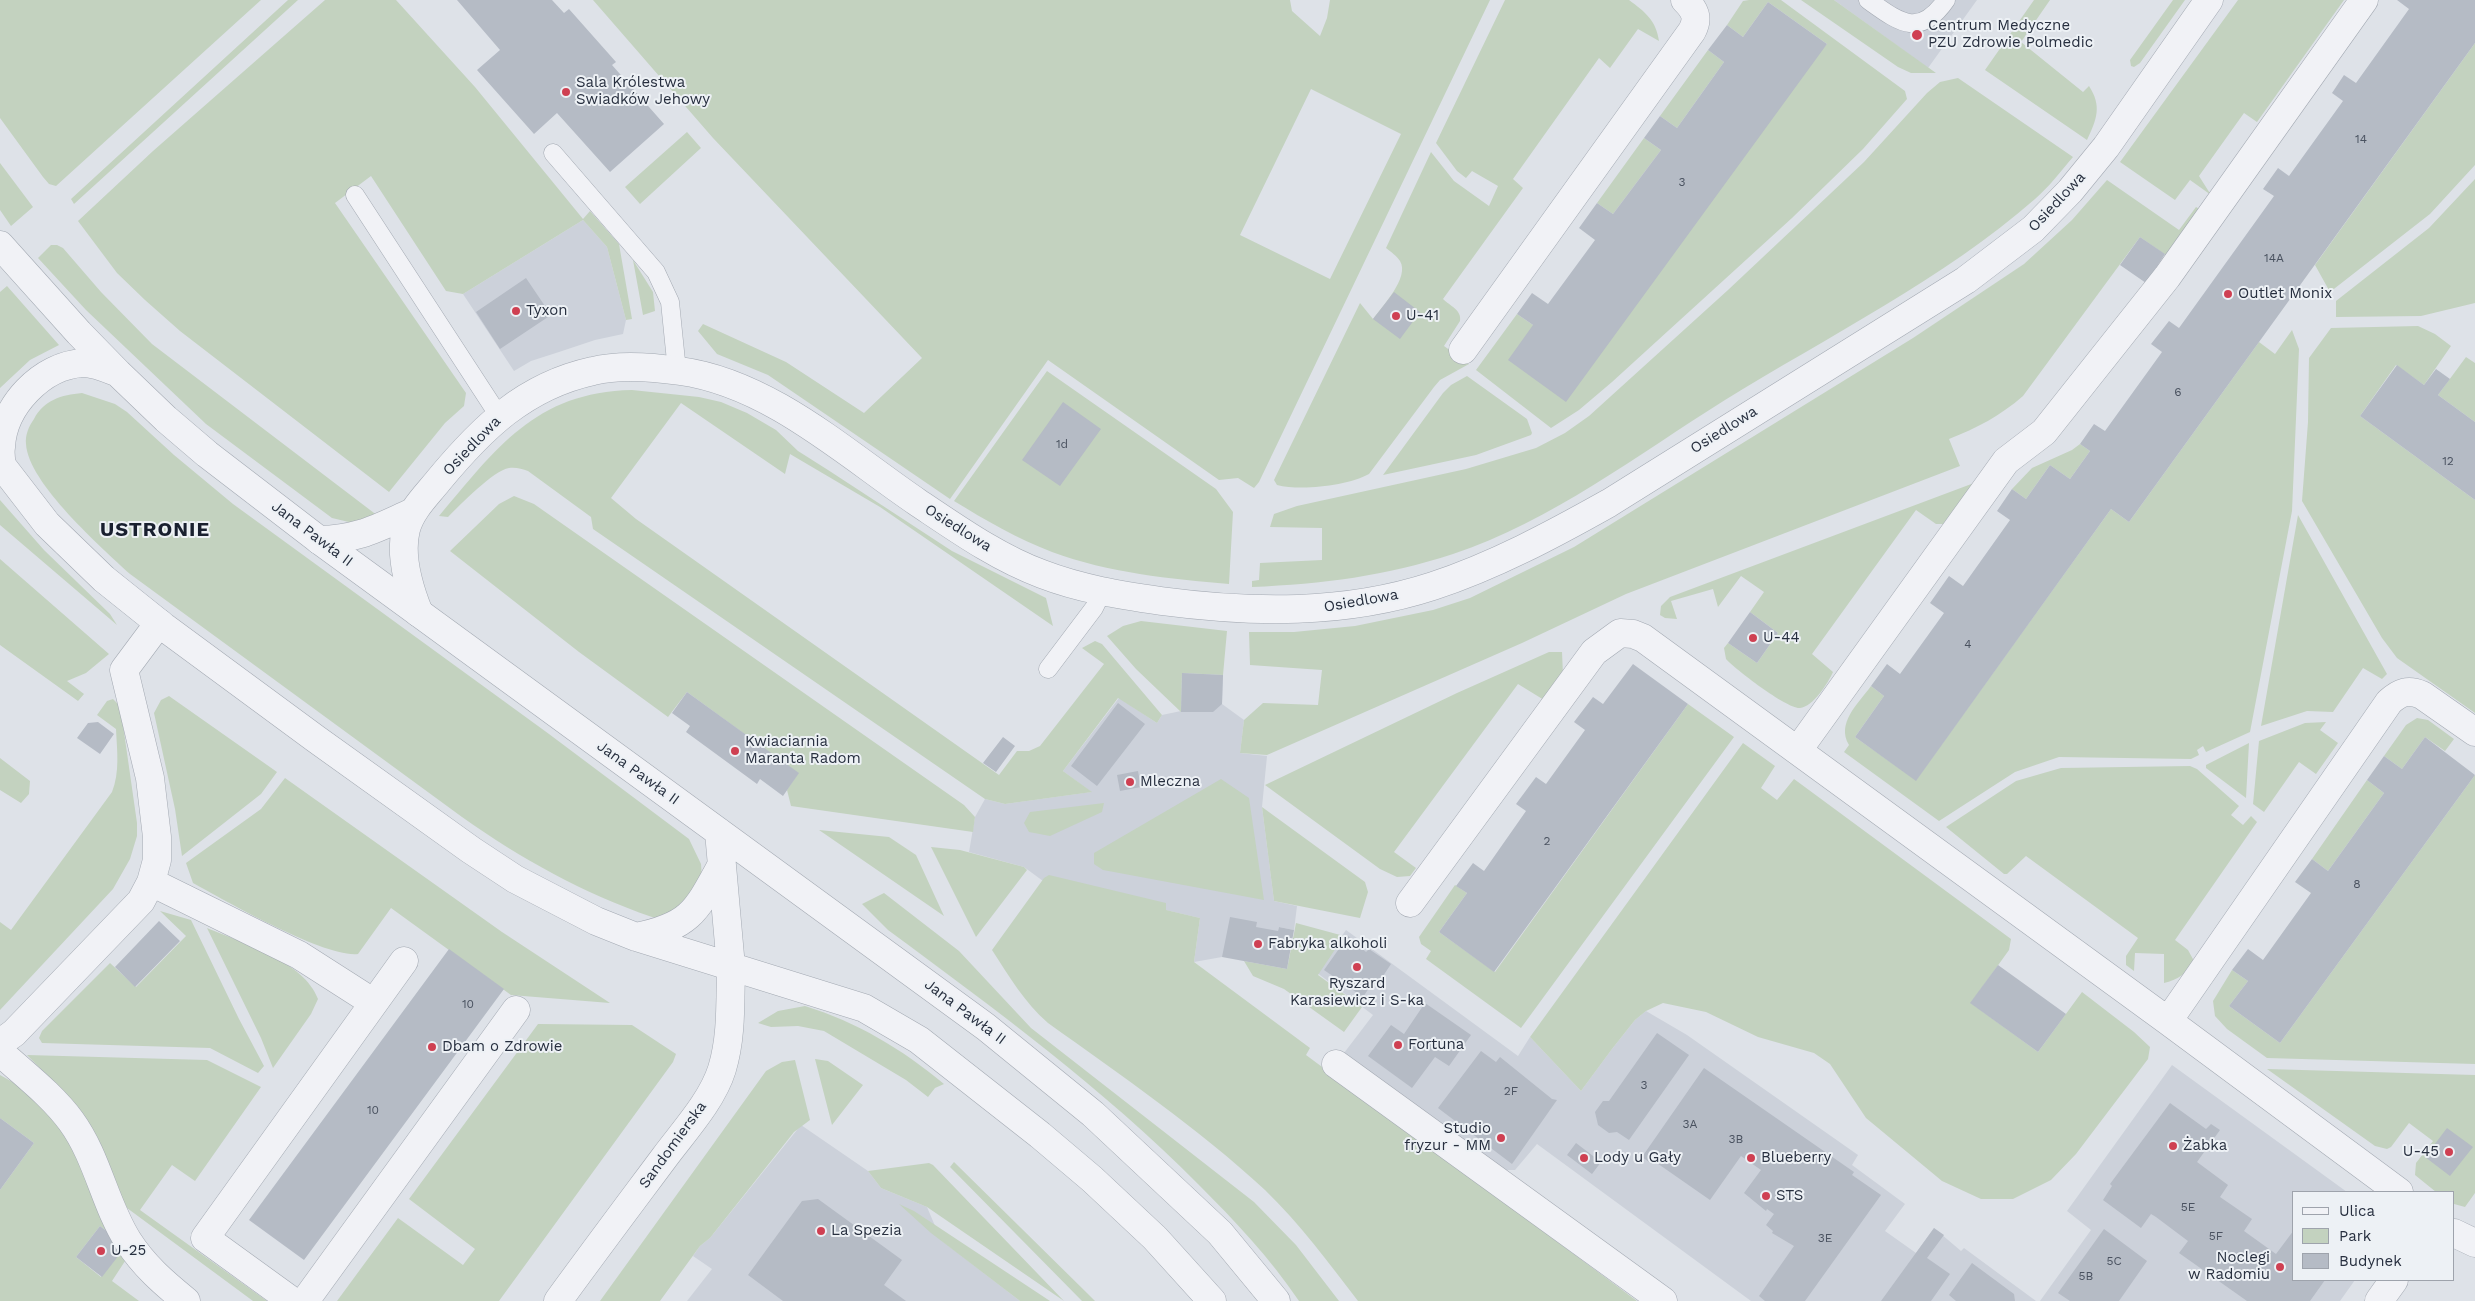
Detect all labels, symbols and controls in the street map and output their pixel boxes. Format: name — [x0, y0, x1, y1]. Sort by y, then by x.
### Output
place label: Centrum Medyczne PZU Zdrowie Polmedic — [1928, 17, 2093, 52]
marker: Centrum Medyczne PZU Zdrowie Polmedic — [1910, 28, 1924, 42]
place label: Sala Królestwa Swiadków Jehowy — [576, 74, 710, 109]
marker: Sala Królestwa Swiadków Jehowy — [560, 86, 572, 98]
house number: 14 — [2355, 132, 2367, 146]
street label: Osiedlowa — [2025, 168, 2089, 236]
house number: 3 — [1679, 175, 1685, 189]
house number: 14A — [2264, 251, 2284, 265]
place label: Outlet Monix — [2238, 285, 2332, 303]
marker: Outlet Monix — [2222, 288, 2234, 300]
place label: Tyxon — [526, 302, 568, 320]
marker: Tyxon — [510, 305, 522, 317]
place label: U-41 — [1406, 307, 1439, 325]
marker: U-41 — [1390, 310, 1402, 322]
house number: 6 — [2174, 385, 2182, 399]
street label: Osiedlowa — [1687, 402, 1761, 458]
street label: Osiedlowa — [439, 413, 505, 479]
house number: 1d — [1056, 437, 1068, 451]
house number: 12 — [2442, 454, 2454, 468]
street label: Jana Pawła II — [268, 497, 356, 571]
street label: Osiedlowa — [921, 500, 995, 556]
district label: USTRONIE — [99, 518, 211, 542]
street label: Osiedlowa — [1322, 586, 1400, 616]
place label: U-44 — [1763, 629, 1800, 647]
marker: U-44 — [1747, 632, 1759, 644]
house number: 4 — [1964, 637, 1972, 651]
place label: Kwiaciarnia Maranta Radom — [745, 733, 861, 768]
street label: Jana Pawła II — [593, 737, 683, 809]
marker: Kwiaciarnia Maranta Radom — [729, 745, 741, 757]
place label: Mleczna — [1140, 773, 1200, 791]
marker: Mleczna — [1124, 776, 1136, 788]
house number: 2 — [1544, 834, 1550, 848]
house number: 8 — [2353, 877, 2361, 891]
place label: Fabryka alkoholi — [1268, 935, 1387, 953]
marker: Fabryka alkoholi — [1252, 938, 1264, 950]
marker: Ryszard Karasiewicz i S-ka — [1351, 961, 1363, 973]
street label: Jana Pawła II — [921, 975, 1009, 1049]
place label: Ryszard Karasiewicz i S-ka — [1290, 975, 1424, 1010]
house number: 10 — [462, 997, 474, 1011]
place label: Fortuna — [1408, 1036, 1464, 1054]
place label: Dbam o Zdrowie — [442, 1038, 562, 1056]
marker: Fortuna — [1392, 1039, 1404, 1051]
marker: Dbam o Zdrowie — [426, 1041, 438, 1053]
house number: 3 — [1641, 1078, 1647, 1092]
house number: 2F — [1504, 1084, 1518, 1098]
street label: Sandomierska — [635, 1098, 711, 1192]
house number: 10 — [367, 1103, 379, 1117]
house number: 3A — [1683, 1117, 1697, 1131]
place label: Studio fryzur - MM — [1404, 1120, 1491, 1155]
marker: Studio fryzur - MM — [1495, 1132, 1507, 1144]
house number: 3B — [1729, 1132, 1743, 1146]
place label: Żabka — [2183, 1137, 2227, 1155]
marker: Żabka — [2167, 1140, 2179, 1152]
place label: U-45 — [2403, 1143, 2439, 1161]
marker: U-45 — [2443, 1146, 2455, 1158]
place label: Lody u Gały — [1594, 1149, 1681, 1167]
place label: Blueberry — [1761, 1149, 1831, 1167]
marker: Lody u Gały — [1578, 1152, 1590, 1164]
marker: Blueberry — [1745, 1152, 1757, 1164]
place label: STS — [1776, 1187, 1803, 1205]
marker: STS — [1760, 1190, 1772, 1202]
legend — [2292, 1191, 2455, 1281]
house number: 5E — [2181, 1200, 2195, 1214]
text: Ulica — [2339, 1202, 2375, 1220]
place label: La Spezia — [831, 1222, 902, 1240]
marker: La Spezia — [815, 1225, 827, 1237]
text: Park — [2339, 1227, 2371, 1245]
house number: 5F — [2209, 1229, 2223, 1243]
house number: 3E — [1818, 1231, 1832, 1245]
place label: U-25 — [111, 1242, 146, 1260]
marker: U-25 — [95, 1245, 107, 1257]
place label: Noclegi w Radomiu — [2188, 1249, 2270, 1284]
text: Budynek — [2339, 1252, 2402, 1270]
house number: 5C — [2106, 1254, 2122, 1268]
marker: Noclegi w Radomiu — [2274, 1261, 2286, 1273]
house number: 5B — [2079, 1269, 2093, 1283]

